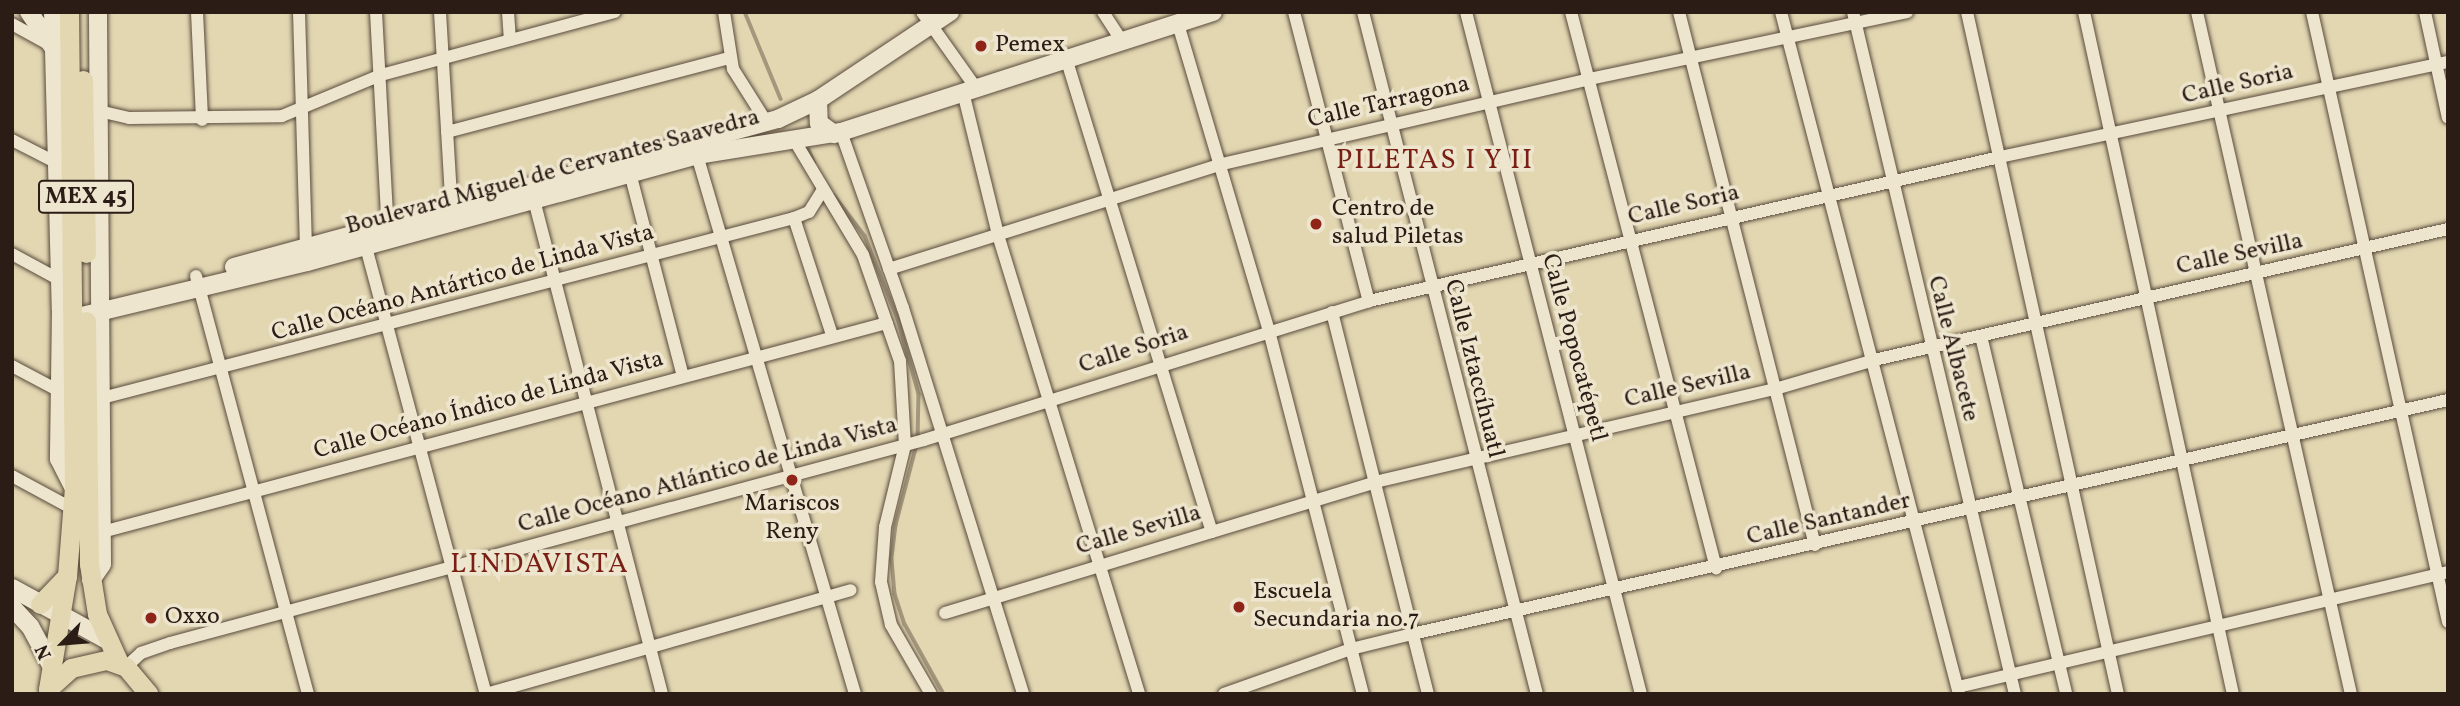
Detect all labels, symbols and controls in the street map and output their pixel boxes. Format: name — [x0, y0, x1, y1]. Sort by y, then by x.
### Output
place label: Pemex — [995, 32, 1065, 60]
marker: Pemex — [973, 38, 989, 54]
street label: Calle Soria — [2180, 58, 2296, 112]
street label: Calle Tarragona — [1305, 70, 1473, 136]
street label: Boulevard Miguel de Cervantes Saavedra — [343, 104, 763, 242]
district label: PILETAS I Y II — [1337, 144, 1533, 178]
road number: MEX 45 — [37, 178, 135, 216]
street label: Calle Soria — [1626, 179, 1742, 233]
place label: Centro de salud Piletas — [1332, 196, 1464, 252]
marker: Centro de salud Piletas — [1306, 214, 1326, 234]
street label: Calle Océano Antártico de Linda Vista — [268, 219, 658, 349]
street label: Calle Sevilla — [2174, 228, 2306, 282]
street label: Calle Popocatépetl — [1534, 251, 1612, 445]
street label: Calle Albacete — [1920, 273, 1984, 425]
street label: Calle Iztaccíhuatl — [1437, 277, 1509, 461]
street label: Calle Soria — [1076, 319, 1192, 381]
street label: Calle Océano Índico de Linda Vista — [311, 345, 667, 467]
street label: Calle Sevilla — [1622, 358, 1754, 416]
street label: Calle Océano Atlántico de Linda Vista — [515, 411, 901, 541]
marker: Mariscos Reny — [784, 472, 800, 488]
street label: Calle Santander — [1744, 487, 1914, 553]
place label: Mariscos Reny — [744, 491, 840, 547]
street label: Calle Sevilla — [1073, 499, 1205, 563]
district label: LINDAVISTA — [452, 548, 628, 582]
place label: Escuela Secundaria no.7 — [1253, 579, 1419, 635]
marker: Escuela Secundaria no.7 — [1231, 599, 1247, 615]
place label: Oxxo — [165, 604, 220, 632]
north arrow — [28, 608, 98, 678]
marker: Oxxo — [143, 610, 159, 626]
text: N — [29, 640, 59, 664]

